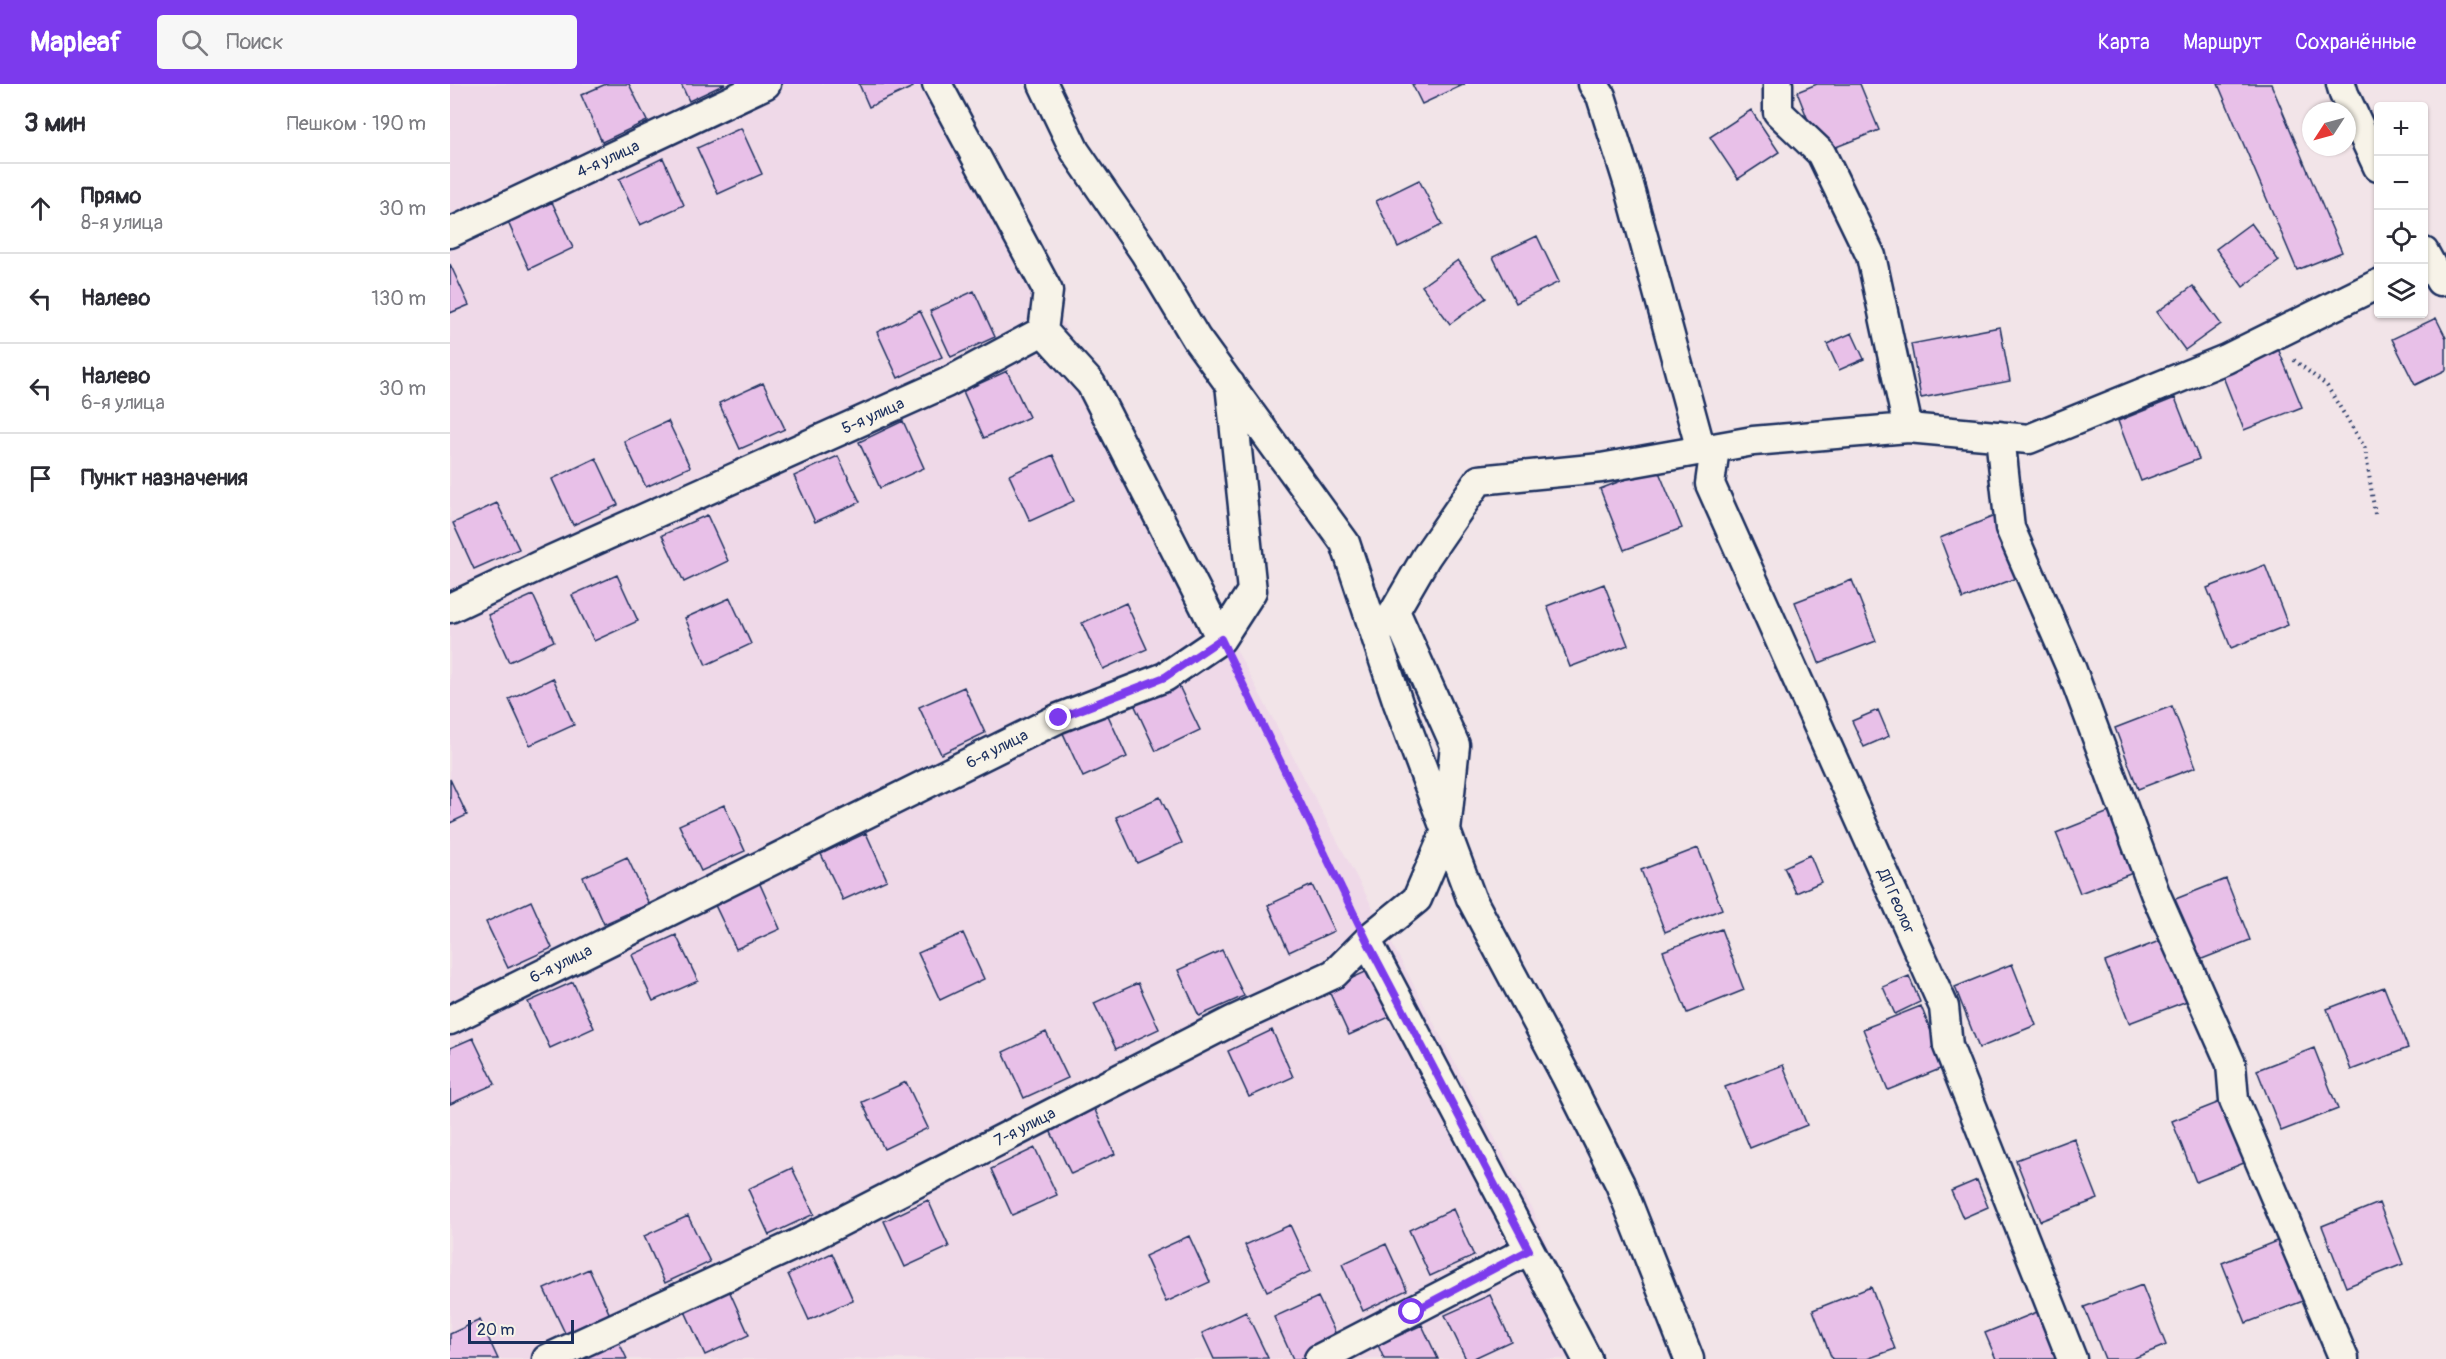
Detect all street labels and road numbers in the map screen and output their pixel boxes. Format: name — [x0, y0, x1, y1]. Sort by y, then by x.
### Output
street label: 4-я улица — [573, 136, 643, 182]
street label: 5-я улица — [839, 393, 907, 439]
street label: 6-я улица — [963, 725, 1031, 773]
street label: ДП Геолог — [1872, 864, 1919, 937]
street label: 6-я улица — [527, 940, 595, 988]
street label: 7-я улица — [991, 1103, 1059, 1151]

